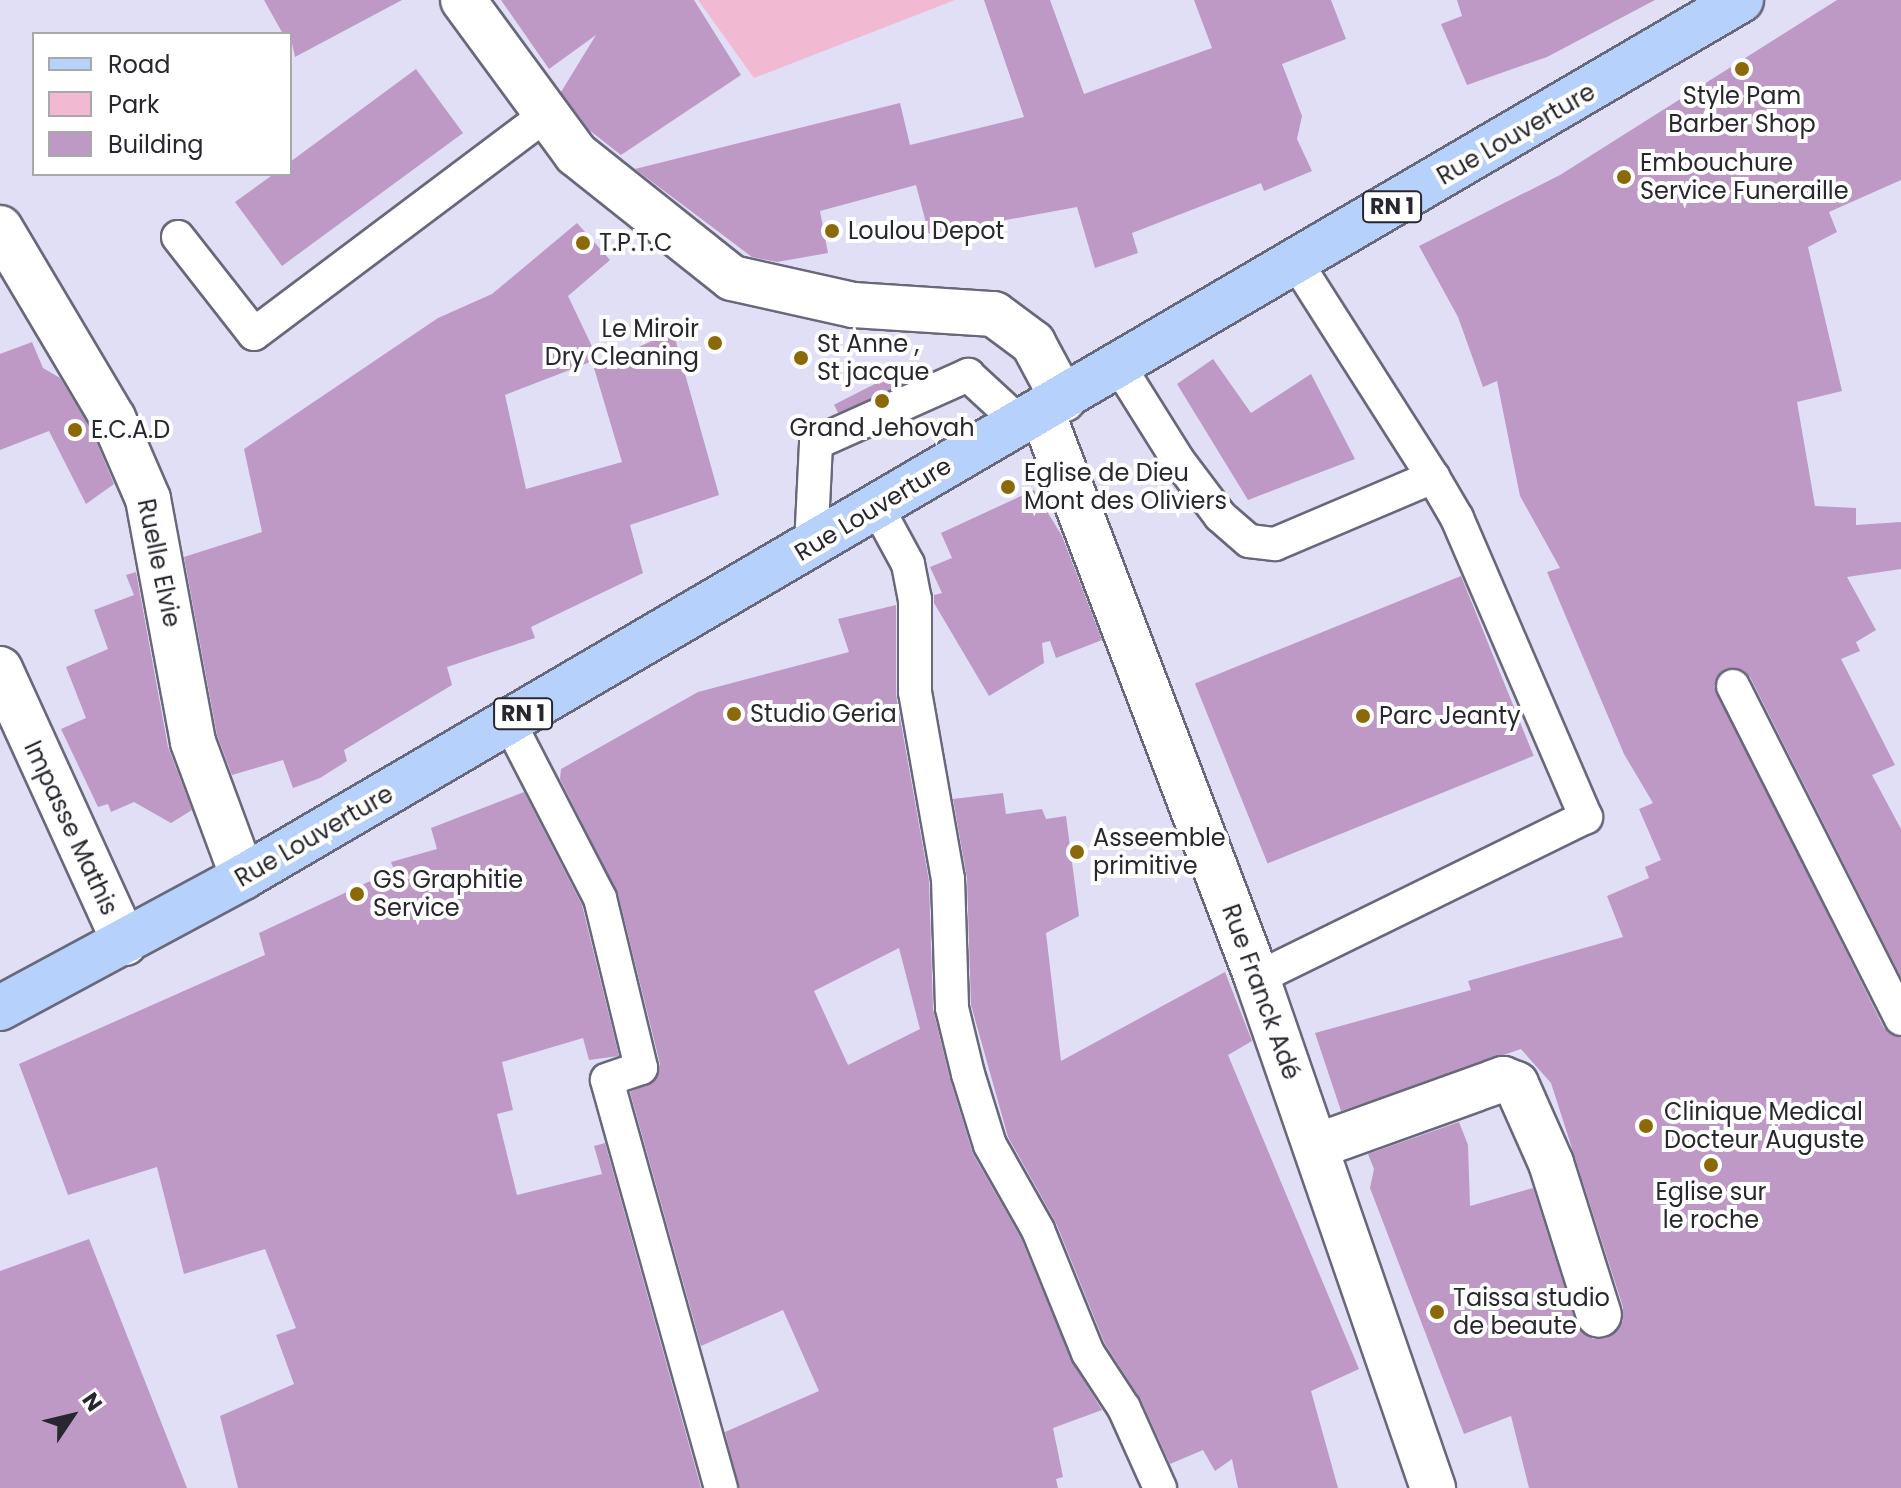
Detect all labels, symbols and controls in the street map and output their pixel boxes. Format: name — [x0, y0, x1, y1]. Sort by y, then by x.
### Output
legend — [32, 32, 292, 176]
text: Road — [108, 48, 170, 81]
marker: Style Pam Barber Shop — [1733, 60, 1751, 78]
street label: Rue Louverture — [1432, 77, 1600, 191]
place label: Style Pam Barber Shop — [1668, 82, 1816, 138]
text: Park — [108, 88, 159, 121]
text: Building — [108, 128, 204, 161]
place label: Embouchure Service Funeraille — [1640, 149, 1849, 205]
marker: Embouchure Service Funeraille — [1615, 168, 1633, 186]
road number: RN 1 — [1362, 189, 1422, 225]
place label: Loulou Depot — [848, 217, 1004, 245]
marker: Loulou Depot — [823, 222, 841, 240]
place label: T.P.T.C — [599, 229, 673, 257]
marker: T.P.T.C — [574, 234, 592, 252]
place label: Le Miroir Dry Cleaning — [545, 315, 699, 371]
place label: St Anne , St jacque — [817, 330, 929, 386]
marker: Le Miroir Dry Cleaning — [706, 334, 724, 352]
marker: St Anne , St jacque — [792, 349, 810, 367]
marker: Grand Jehovah — [873, 392, 891, 410]
place label: Grand Jehovah — [789, 414, 975, 442]
place label: E.C.A.D — [91, 416, 170, 444]
marker: E.C.A.D — [66, 421, 84, 439]
street label: Rue Louverture — [789, 451, 957, 567]
place label: Eglise de Dieu Mont des Oliviers — [1024, 459, 1227, 515]
marker: Eglise de Dieu Mont des Oliviers — [999, 478, 1017, 496]
street label: Ruelle Elvie — [131, 496, 187, 630]
road number: RN 1 — [493, 696, 553, 732]
place label: Studio Geria — [750, 700, 897, 728]
place label: Parc Jeanty — [1379, 702, 1520, 730]
marker: Studio Geria — [725, 705, 743, 723]
marker: Parc Jeanty — [1354, 707, 1372, 725]
street label: Impasse Mathis — [18, 736, 124, 920]
street label: Rue Louverture — [230, 779, 398, 893]
place label: Asseemble primitive — [1093, 824, 1226, 880]
marker: Asseemble primitive — [1068, 843, 1086, 861]
place label: GS Graphitie Service — [373, 866, 523, 922]
marker: GS Graphitie Service — [348, 885, 366, 903]
street label: Rue Franck Adé — [1216, 900, 1306, 1084]
place label: Clinique Medical Docteur Auguste — [1664, 1098, 1864, 1154]
marker: Clinique Medical Docteur Auguste — [1635, 1115, 1657, 1137]
marker: Eglise sur le roche — [1702, 1156, 1720, 1174]
place label: Eglise sur le roche — [1656, 1178, 1766, 1234]
place label: Taissa studio de beaute — [1453, 1284, 1610, 1340]
marker: Taissa studio de beaute — [1428, 1303, 1446, 1321]
north arrow — [32, 1376, 112, 1456]
text: N — [75, 1386, 110, 1418]

